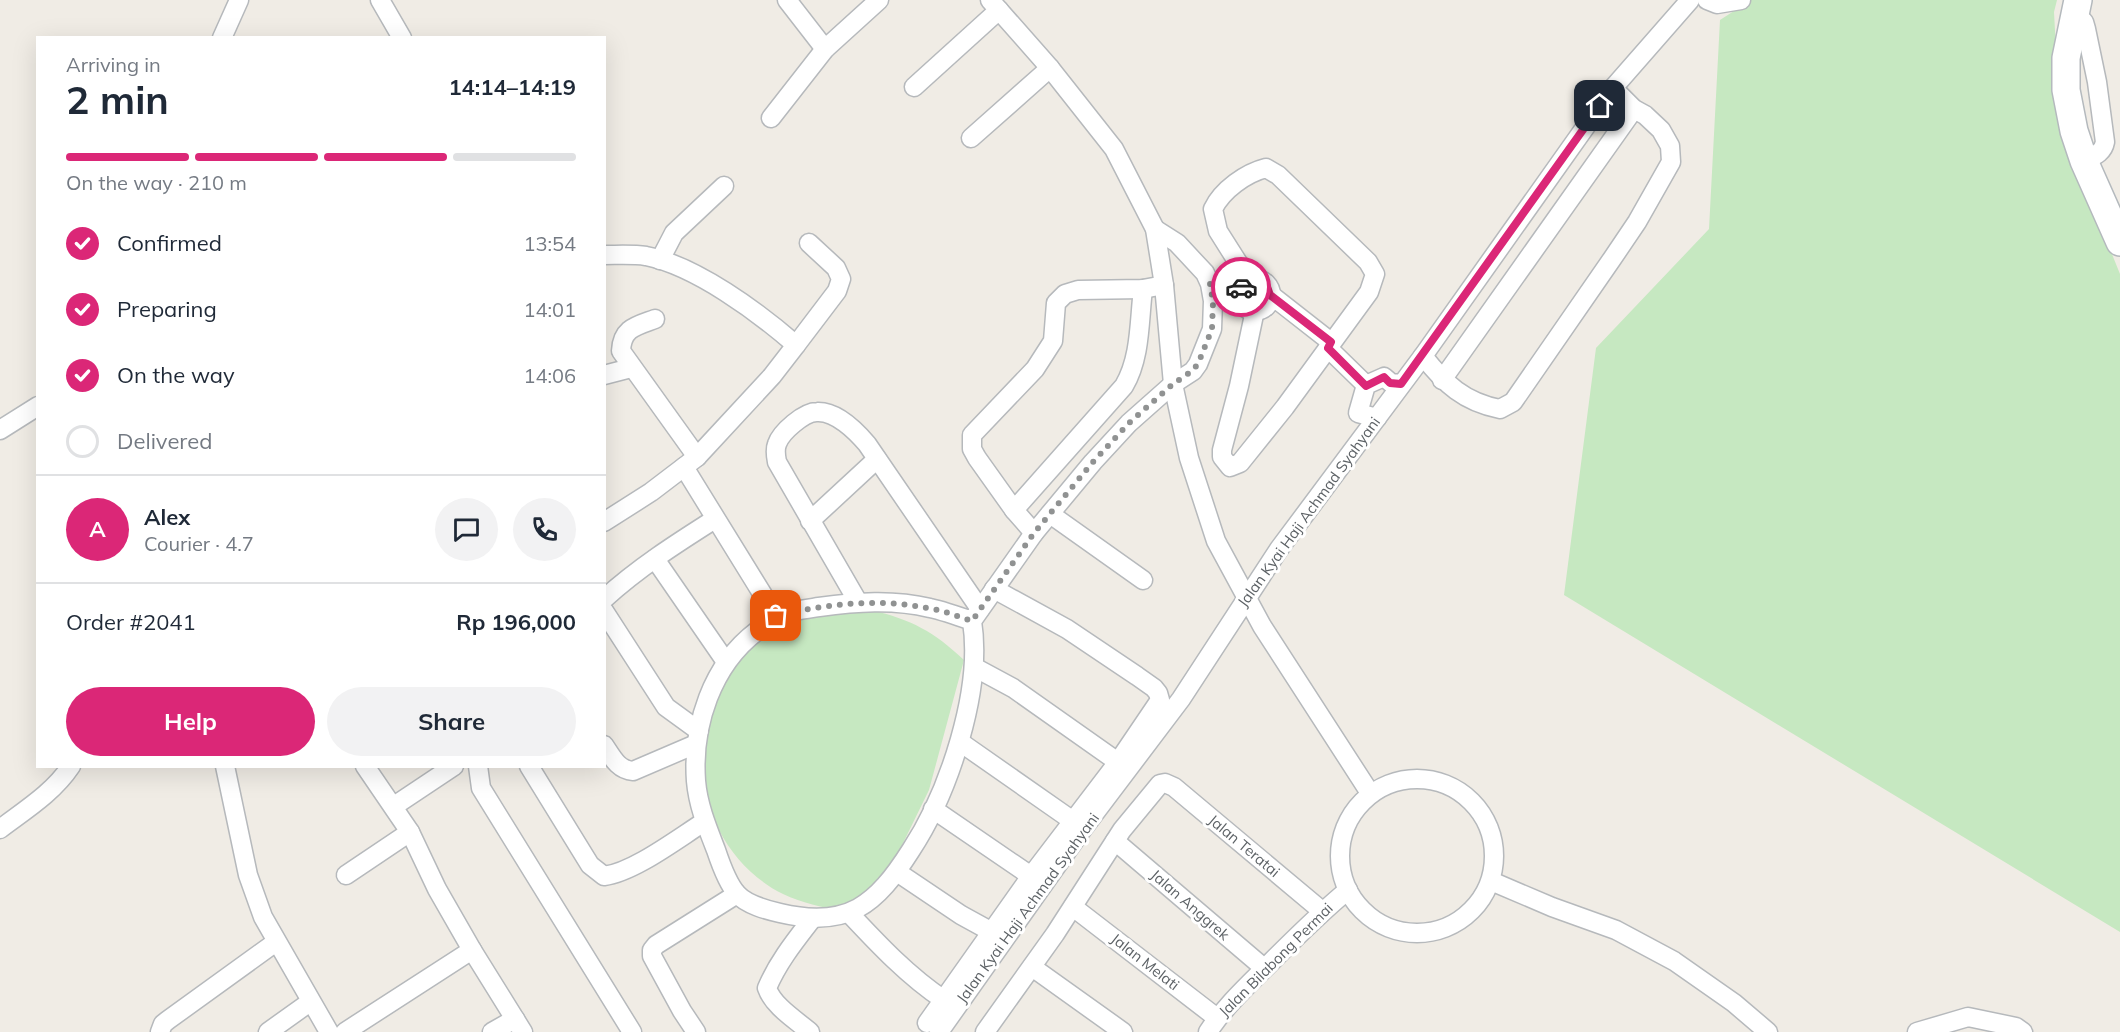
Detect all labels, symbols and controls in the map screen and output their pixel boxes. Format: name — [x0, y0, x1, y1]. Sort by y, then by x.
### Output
text: Arriving in — [66, 52, 161, 77]
text: 14:14–14:19 — [448, 73, 576, 101]
text: 2 min — [66, 75, 169, 124]
pin — [1574, 80, 1625, 131]
icon: home — [1583, 89, 1616, 122]
text: On the way · 210 m — [66, 170, 247, 195]
icon: check — [66, 227, 99, 260]
text: Confirmed — [117, 229, 222, 257]
text: 13:54 — [523, 231, 576, 256]
courier — [1211, 257, 1271, 317]
icon: car — [1225, 271, 1258, 304]
icon: check — [66, 293, 99, 326]
text: Preparing — [117, 295, 217, 323]
text: 14:01 — [523, 297, 576, 322]
icon: check — [66, 359, 99, 392]
text: On the way — [117, 361, 235, 389]
text: 14:06 — [523, 363, 576, 388]
street label: Jalan Kyai Haji Achmad Syahyani — [1233, 413, 1384, 610]
text: Delivered — [117, 427, 212, 455]
button: chat — [435, 498, 498, 561]
button: phone — [513, 498, 576, 561]
text: Alex — [144, 503, 190, 531]
text: A — [89, 515, 106, 543]
text: Courier · 4.7 — [144, 531, 254, 556]
pin — [750, 590, 801, 641]
icon: bag — [759, 599, 792, 632]
text: Order #2041 — [66, 608, 196, 636]
text: Rp 196,000 — [456, 608, 576, 636]
button: Help — [66, 687, 315, 756]
button: Share — [327, 687, 576, 756]
street label: Jalan Kyai Haji Achmad Syahyani — [952, 809, 1103, 1006]
street label: Jalan Teratai — [1205, 810, 1284, 881]
street label: Jalan Anggrek — [1147, 865, 1234, 944]
street label: Jalan Bilabong Permai — [1215, 899, 1337, 1021]
street label: Jalan Melati — [1107, 929, 1183, 994]

